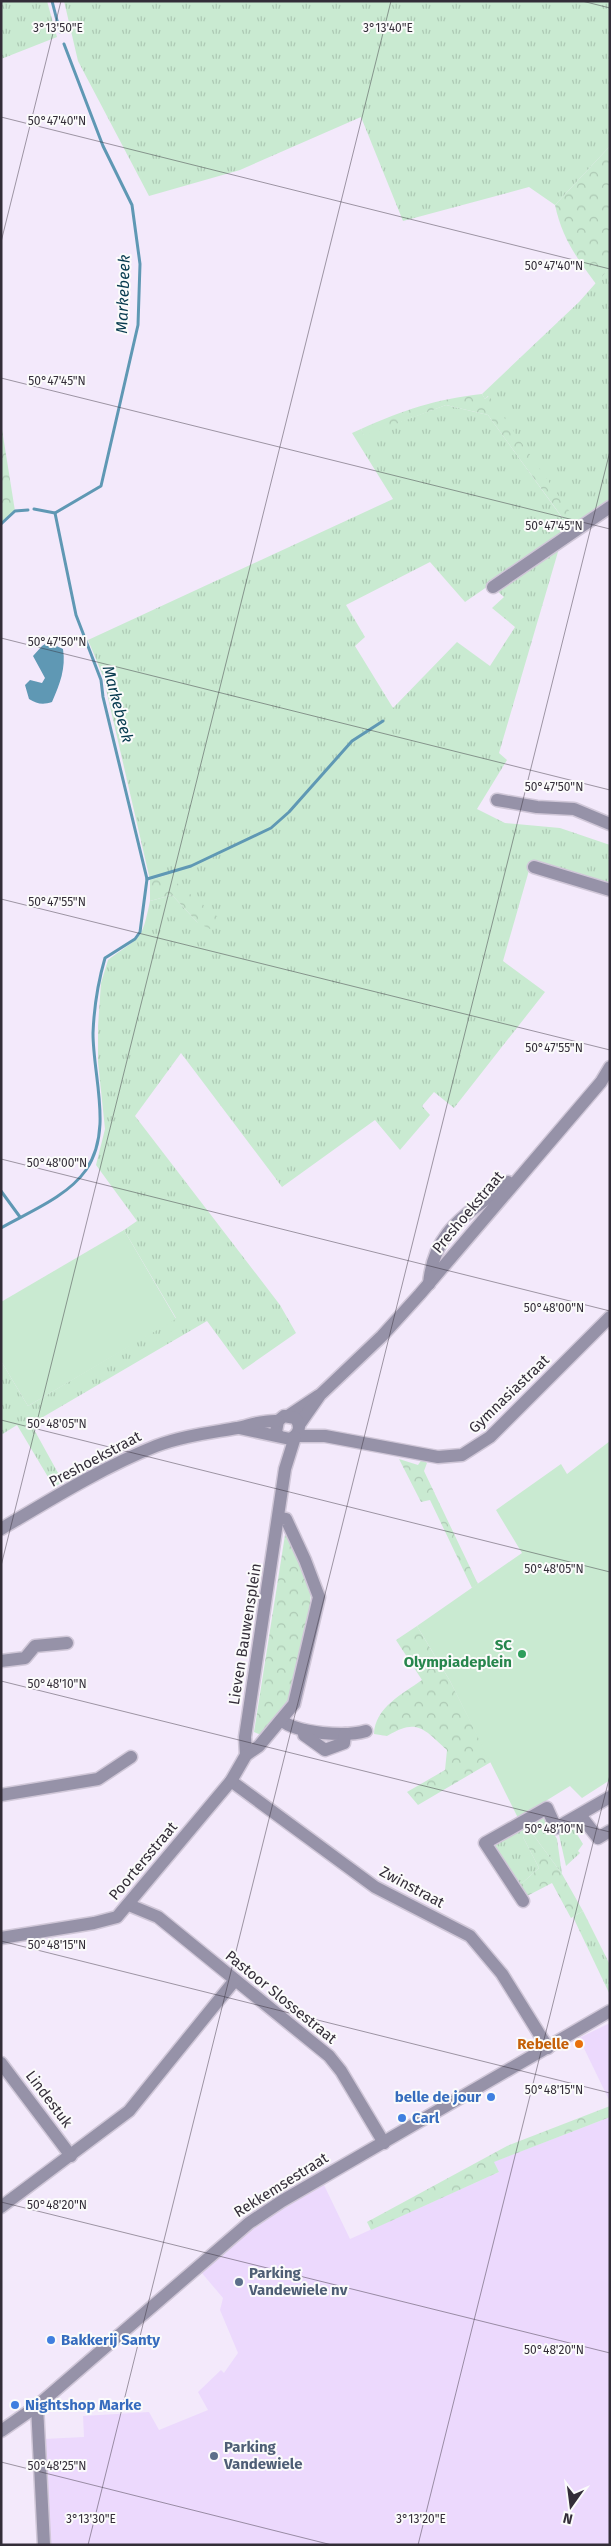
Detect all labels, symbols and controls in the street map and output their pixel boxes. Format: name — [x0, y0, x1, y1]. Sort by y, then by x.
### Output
text: 3°13'50"E — [33, 21, 83, 35]
text: 3°13'40"E — [363, 21, 413, 35]
text: 50°47'40"N — [28, 114, 86, 128]
water label: Markebeek — [112, 254, 134, 334]
text: 50°47'40"N — [525, 259, 583, 273]
text: 50°47'45"N — [28, 374, 86, 388]
text: 50°47'45"N — [525, 519, 583, 533]
text: 50°47'50"N — [28, 635, 86, 649]
water label: Markebeek — [99, 663, 137, 745]
text: 50°47'50"N — [525, 780, 583, 794]
text: 50°47'55"N — [28, 895, 86, 909]
text: 50°47'55"N — [525, 1041, 583, 1055]
text: 50°48'00"N — [27, 1156, 87, 1170]
street label: Preshoekstraat — [428, 1167, 508, 1257]
text: 50°48'00"N — [524, 1301, 584, 1315]
street label: Gymnasiastraat — [465, 1351, 553, 1437]
text: 50°48'05"N — [27, 1417, 87, 1431]
street label: Preshoekstraat — [46, 1427, 145, 1491]
street label: Lieven Bauwensplein — [225, 1562, 265, 1706]
text: 50°48'05"N — [524, 1562, 584, 1576]
place label: SC Olympiadeplein — [404, 1636, 512, 1671]
marker: SC Olympiadeplein — [516, 1648, 528, 1660]
text: 50°48'10"N — [27, 1677, 87, 1691]
street label: Poortersstraat — [105, 1818, 181, 1904]
text: 50°48'10"N — [524, 1822, 584, 1836]
street label: Zwinstraat — [377, 1862, 448, 1912]
text: 50°48'15"N — [28, 1938, 86, 1952]
street label: Pastoor Slossestraat — [222, 1947, 341, 2048]
place label: Rebelle — [517, 2035, 569, 2053]
marker: Rebelle — [573, 2038, 585, 2050]
street label: Lindestuk — [22, 2067, 76, 2131]
text: 50°48'15"N — [525, 2083, 583, 2097]
place label: belle de jour — [395, 2088, 482, 2106]
marker: belle de jour — [485, 2091, 497, 2103]
place label: Carl — [412, 2109, 440, 2127]
marker: Carl — [396, 2112, 408, 2124]
street label: Rekkemsestraat — [231, 2148, 332, 2221]
text: 50°48'20"N — [27, 2198, 87, 2212]
place label: Parking Vandewiele nv — [248, 2264, 348, 2299]
marker: Parking Vandewiele nv — [233, 2276, 245, 2288]
place label: Bakkerij Santy — [61, 2331, 160, 2349]
marker: Bakkerij Santy — [45, 2334, 57, 2346]
text: 50°48'20"N — [524, 2343, 584, 2357]
place label: Nightshop Marke — [25, 2396, 141, 2414]
marker: Nightshop Marke — [9, 2399, 21, 2411]
place label: Parking Vandewiele — [223, 2438, 303, 2473]
marker: Parking Vandewiele — [208, 2450, 220, 2462]
text: 50°48'25"N — [27, 2459, 87, 2473]
north arrow — [546, 2481, 596, 2531]
text: N — [561, 2509, 575, 2528]
text: 3°13'30"E — [66, 2512, 116, 2526]
text: 3°13'20"E — [396, 2512, 446, 2526]

